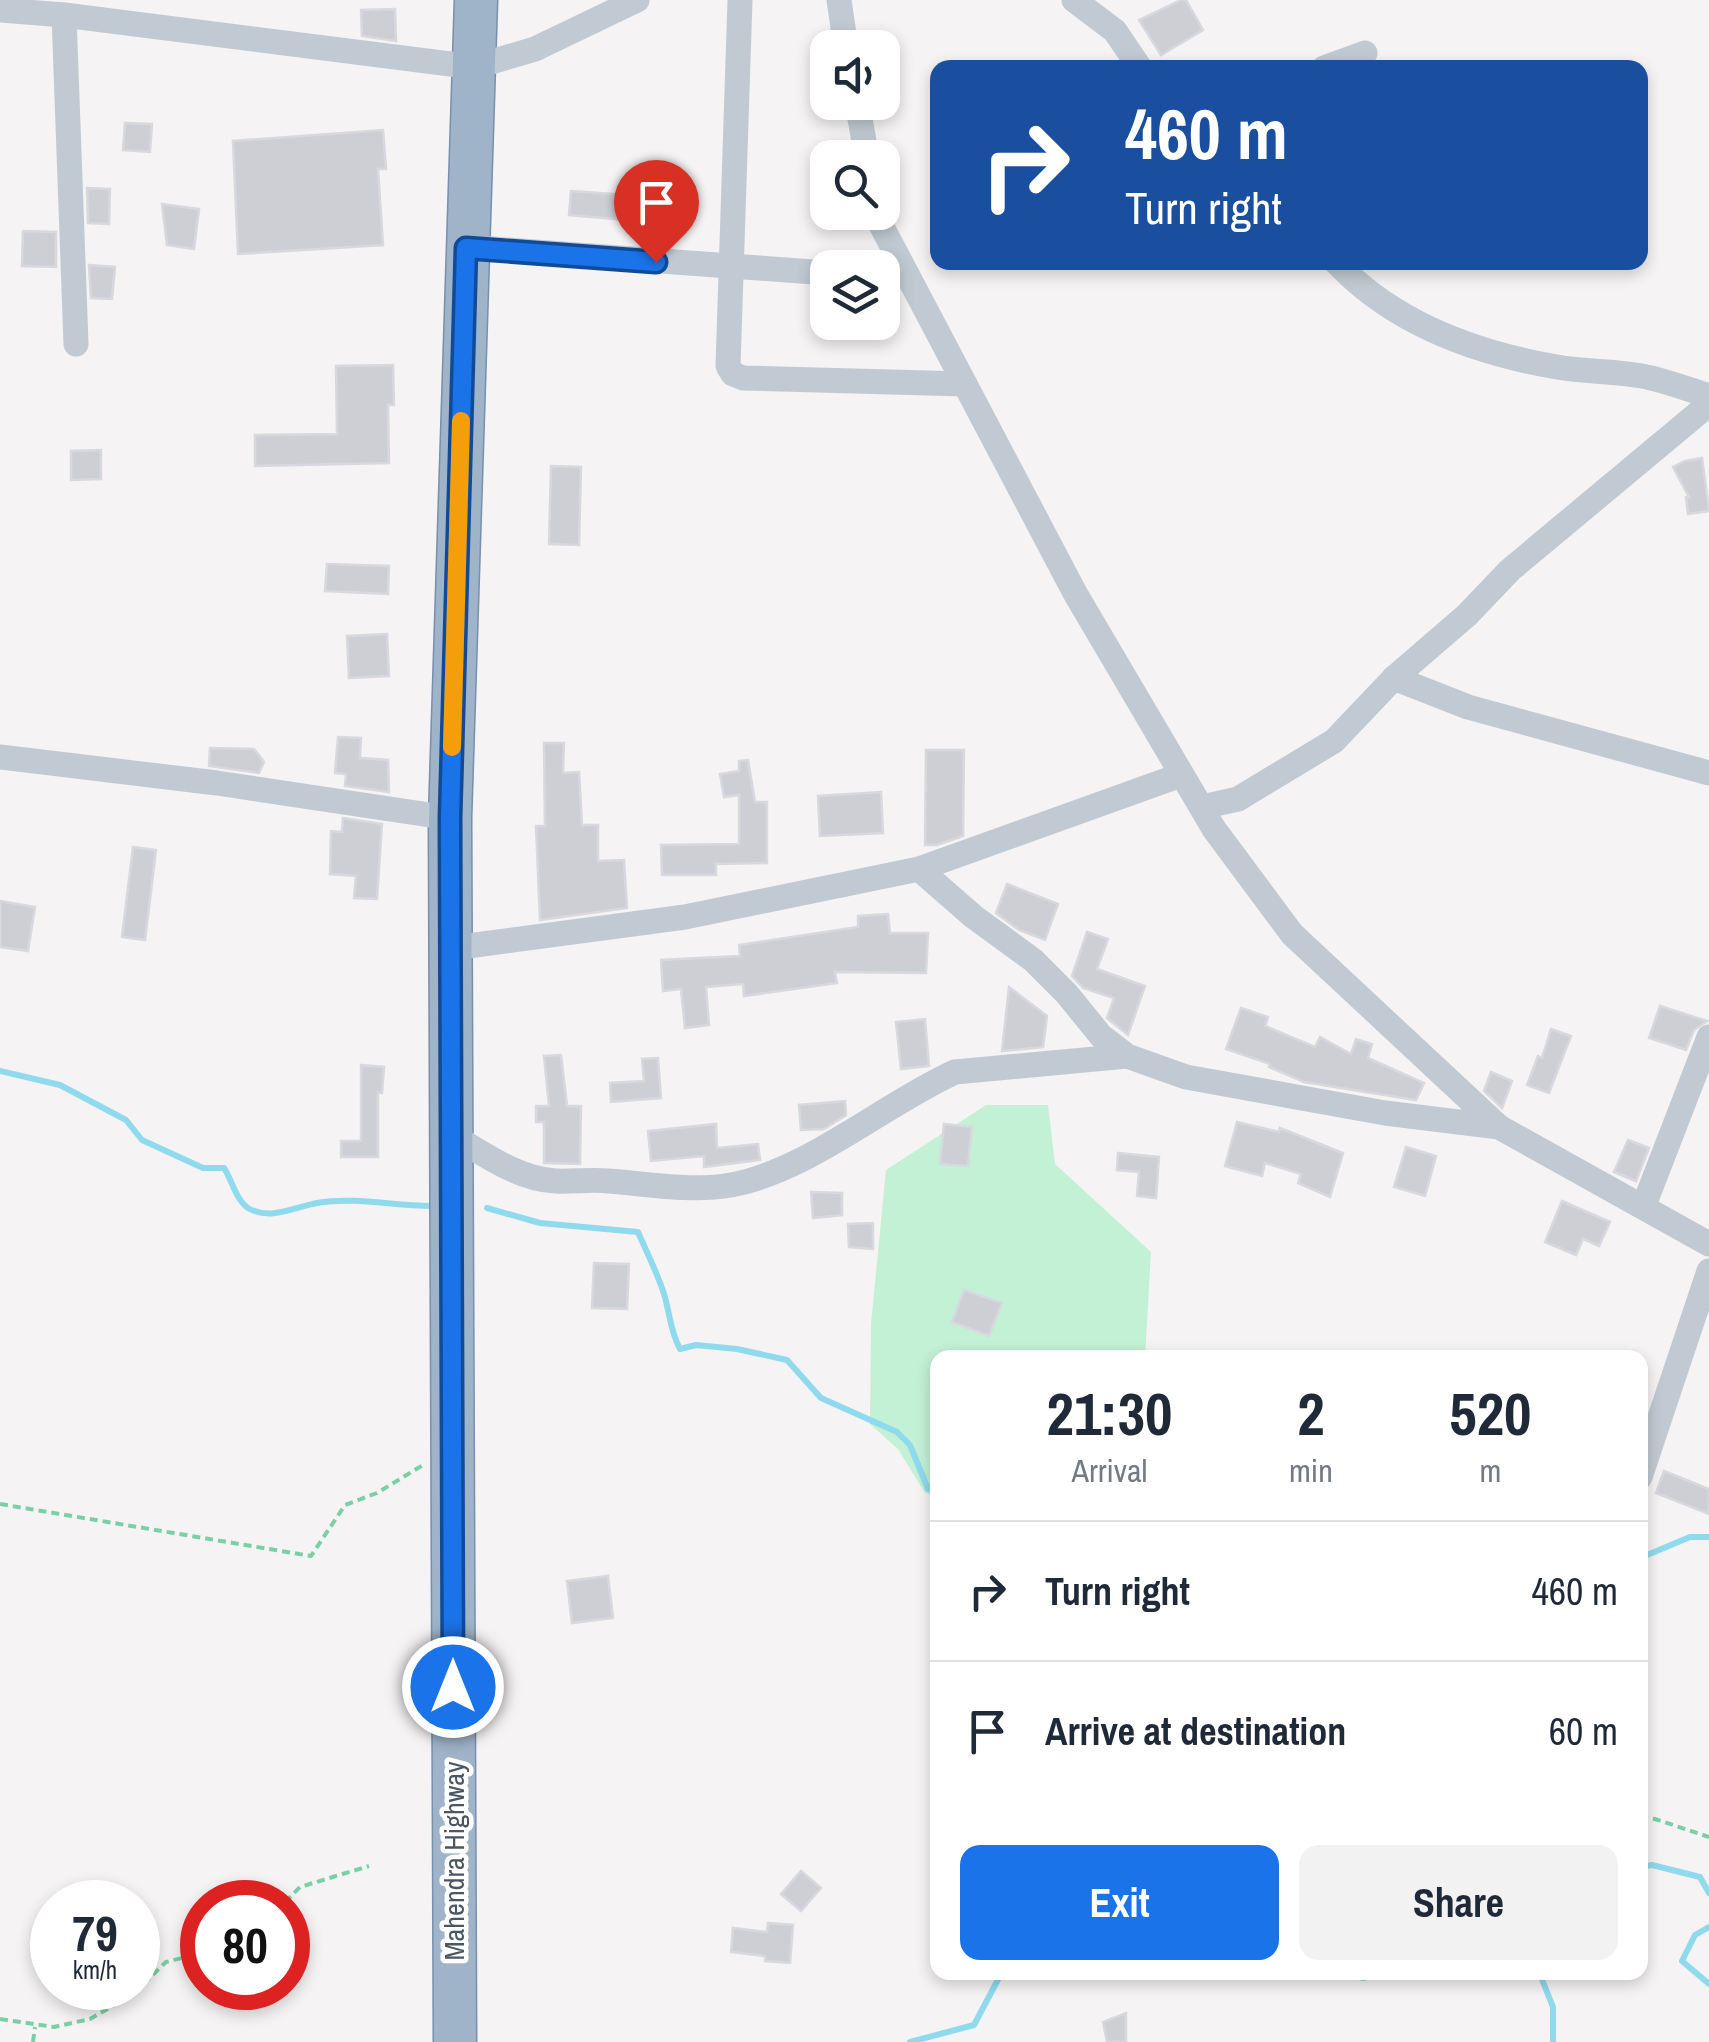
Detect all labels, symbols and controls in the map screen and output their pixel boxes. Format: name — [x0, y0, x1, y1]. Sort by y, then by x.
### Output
map controls — [810, 30, 900, 340]
button: sound — [810, 30, 900, 120]
text: 460 m — [1125, 87, 1288, 181]
icon: right — [960, 100, 1090, 230]
button: search — [810, 140, 900, 230]
pin — [614, 160, 699, 263]
icon: arrive — [629, 175, 684, 230]
text: Turn right — [1125, 177, 1282, 238]
button: layers — [810, 250, 900, 340]
text: 21:30 — [1047, 1373, 1172, 1454]
text: 2 — [1297, 1373, 1325, 1454]
text: 520 — [1449, 1373, 1531, 1454]
text: Arrival — [1072, 1449, 1147, 1492]
text: min — [1289, 1449, 1333, 1492]
text: m — [1479, 1449, 1501, 1492]
icon: right — [960, 1564, 1015, 1619]
text: Turn right — [1045, 1566, 1190, 1617]
text: 460 m — [1531, 1566, 1618, 1617]
position arrow — [401, 1635, 505, 1739]
icon: arrive — [960, 1704, 1015, 1759]
text: Arrive at destination — [1045, 1706, 1346, 1757]
text: 60 m — [1549, 1706, 1618, 1757]
street label: Mahendra Highway — [435, 1761, 473, 1961]
button: Exit — [960, 1845, 1279, 1960]
button: Share — [1299, 1845, 1618, 1960]
speed limit sign: 80 — [180, 1880, 310, 2010]
text: 79 — [72, 1899, 118, 1967]
text: km/h — [73, 1953, 117, 1987]

